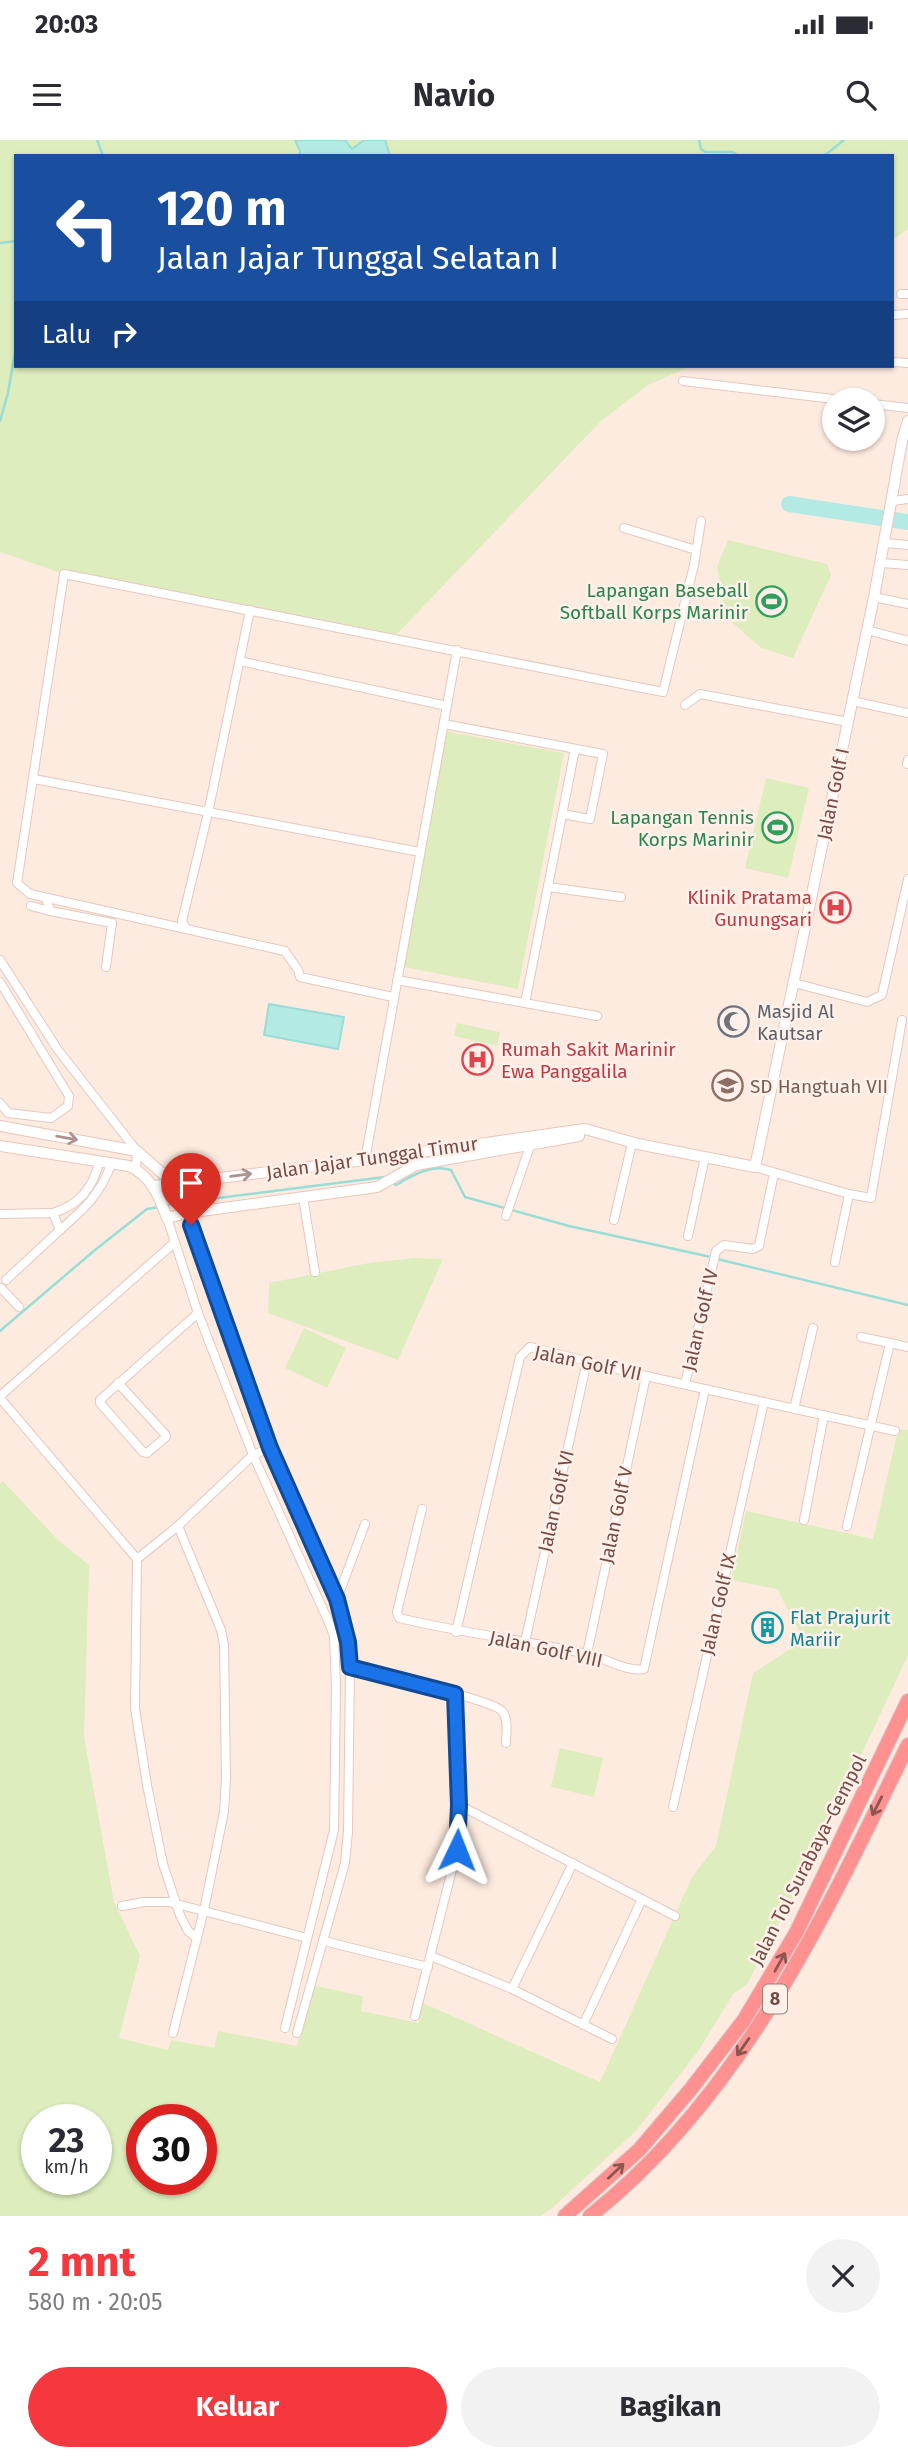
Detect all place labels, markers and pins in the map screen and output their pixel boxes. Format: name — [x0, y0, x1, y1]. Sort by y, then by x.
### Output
place label: Lapangan Baseball Softball Korps Marinir — [560, 579, 749, 624]
sports icon: Lapangan Baseball Softball Korps Marinir — [754, 584, 788, 618]
place label: Lapangan Tennis Korps Marinir — [610, 806, 755, 851]
sports icon: Lapangan Tennis Korps Marinir — [760, 811, 794, 845]
place label: Klinik Pratama Gunungsari — [687, 886, 812, 931]
hospital icon: Klinik Pratama Gunungsari — [818, 891, 852, 925]
place label: Masjid Al Kautsar — [757, 1000, 835, 1045]
mosque icon: Masjid Al Kautsar — [717, 1005, 751, 1039]
place label: Rumah Sakit Marinir Ewa Panggalila — [501, 1038, 676, 1083]
hospital icon: Rumah Sakit Marinir Ewa Panggalila — [461, 1043, 495, 1077]
school or university icon: SD Hangtuah VII — [710, 1069, 744, 1103]
place label: SD Hangtuah VII — [750, 1075, 888, 1098]
pin — [161, 1153, 221, 1225]
place label: Flat Prajurit Mariir — [790, 1606, 890, 1651]
building icon: Flat Prajurit Mariir — [750, 1611, 784, 1645]

